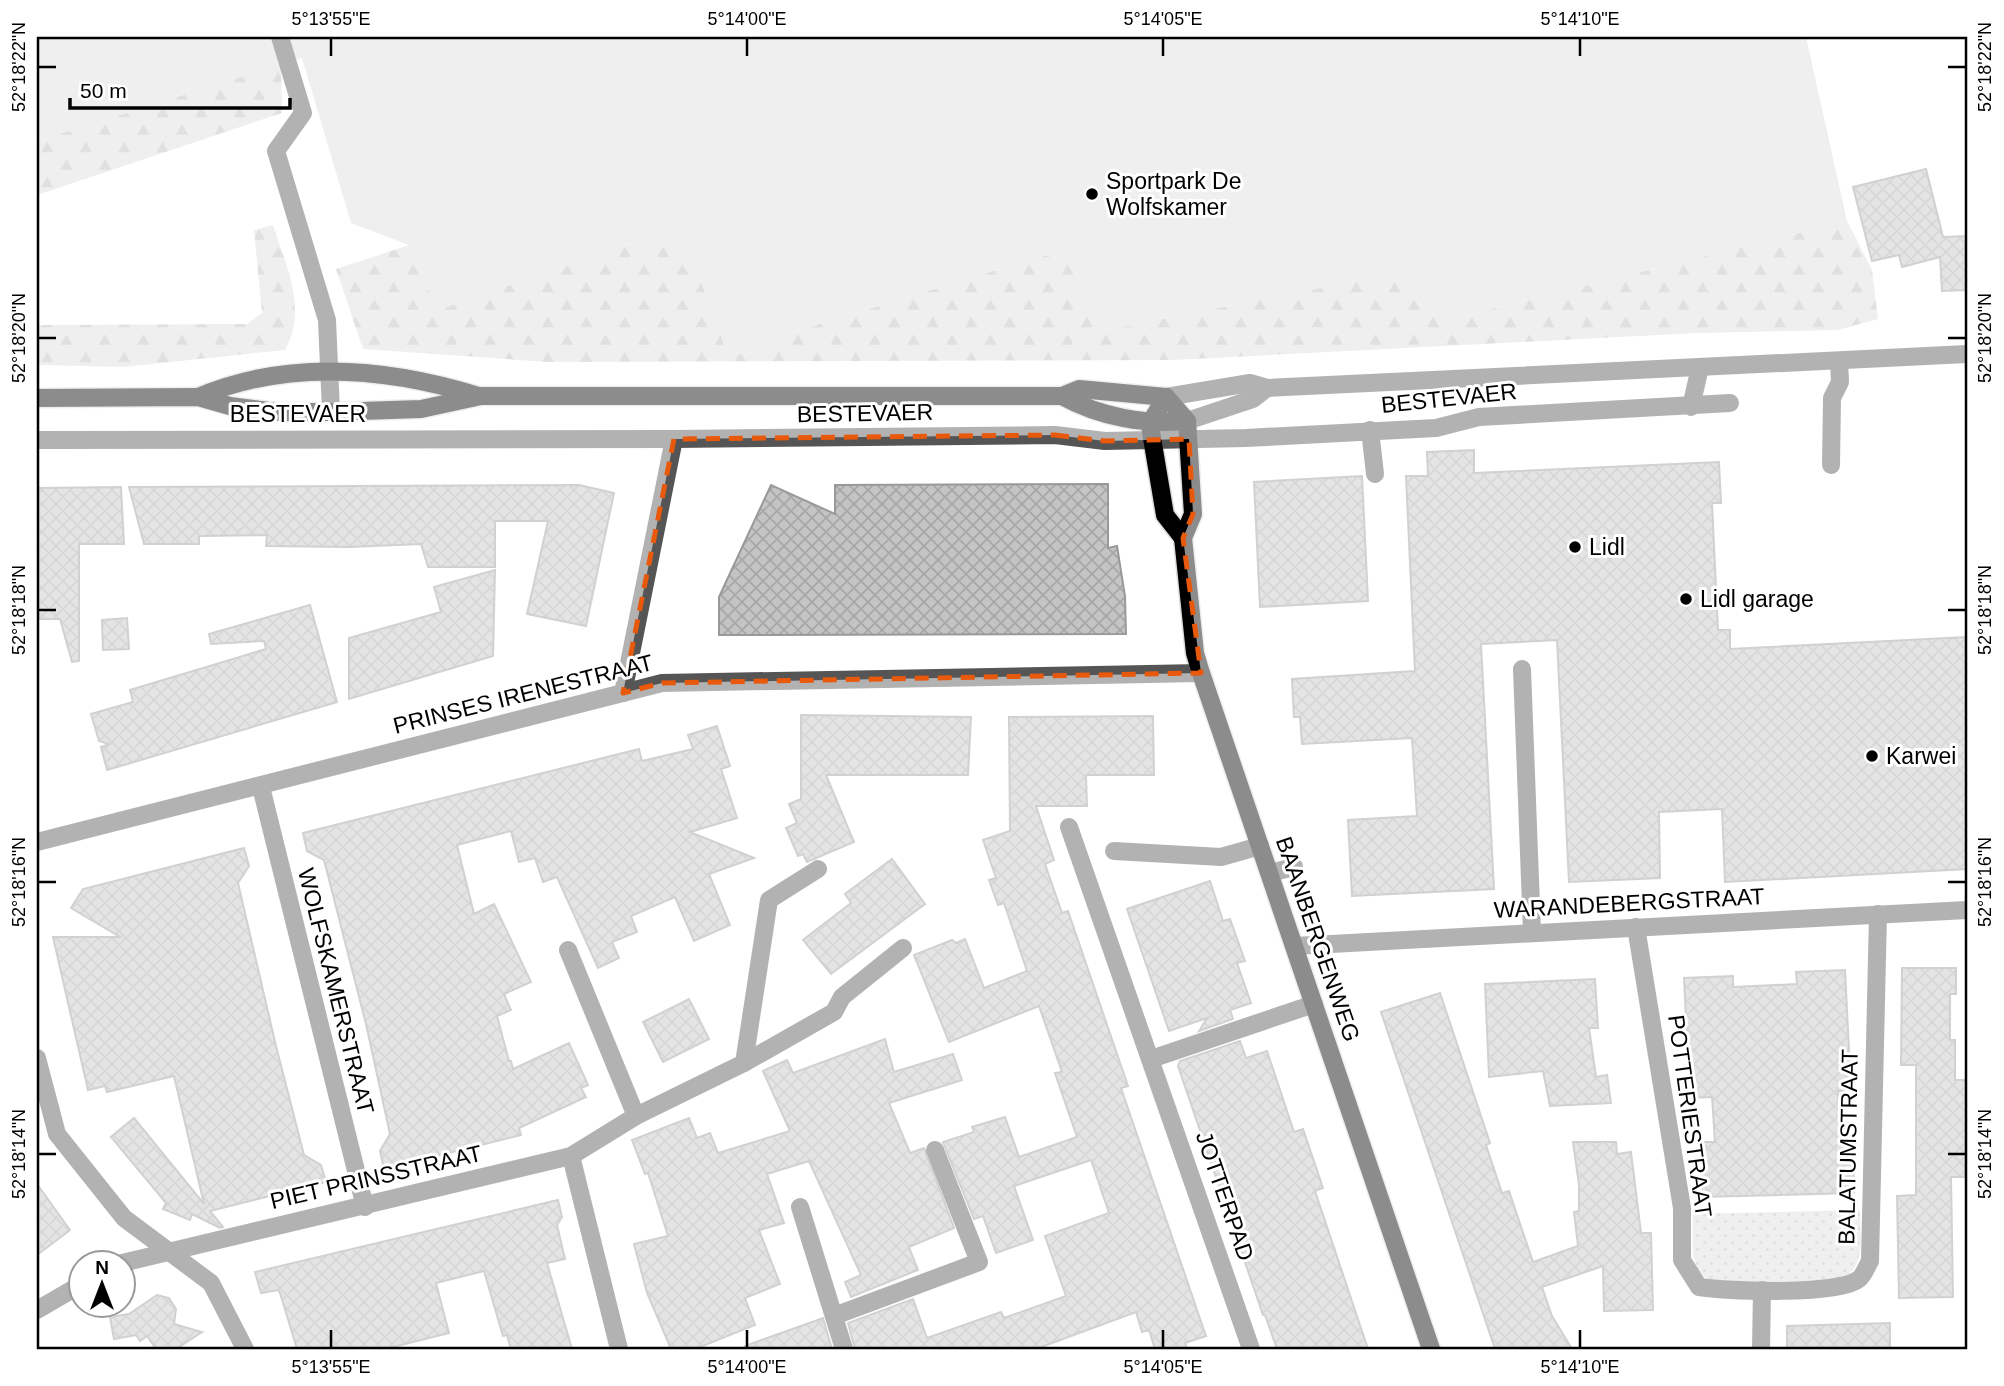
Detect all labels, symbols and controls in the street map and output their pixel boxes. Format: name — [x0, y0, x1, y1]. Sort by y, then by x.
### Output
text: 5°13'55"E — [291, 9, 371, 29]
text: 5°14'00"E — [707, 9, 787, 29]
text: 5°14'05"E — [1123, 9, 1203, 29]
text: 5°14'10"E — [1540, 9, 1620, 29]
text: 52°18'22"N — [9, 22, 29, 112]
text: 52°18'22"N — [1975, 22, 1995, 112]
scale bar — [70, 66, 290, 110]
text: 50 m — [80, 79, 127, 102]
place label: Sportpark De Wolfskamer — [1106, 168, 1242, 220]
marker: Sportpark De Wolfskamer — [1084, 186, 1100, 202]
text: 52°18'20"N — [9, 293, 29, 383]
text: 52°18'20"N — [1975, 293, 1995, 383]
street label: BESTEVAER — [1380, 378, 1518, 418]
street label: BESTEVAER — [797, 399, 933, 427]
street label: BESTEVAER — [230, 401, 366, 427]
place label: Lidl — [1589, 534, 1625, 560]
marker: Lidl — [1567, 539, 1583, 555]
text: 52°18'18"N — [9, 565, 29, 655]
text: 52°18'18"N — [1975, 565, 1995, 655]
place label: Lidl garage — [1700, 586, 1814, 612]
marker: Lidl garage — [1678, 591, 1694, 607]
street label: PRINSES IRENESTRAAT — [390, 649, 656, 739]
place label: Karwei — [1886, 743, 1956, 769]
marker: Karwei — [1864, 748, 1880, 764]
street label: BAANBERGENWEG — [1271, 833, 1365, 1045]
text: 52°18'16"N — [9, 837, 29, 927]
text: 52°18'16"N — [1975, 837, 1995, 927]
street label: WOLFSKAMERSTRAAT — [293, 865, 379, 1117]
street label: WARANDEBERGSTRAAT — [1493, 883, 1765, 923]
street label: POTTERIESTRAAT — [1663, 1013, 1717, 1219]
street label: BALATUMSTRAAT — [1833, 1049, 1863, 1245]
text: 52°18'14"N — [9, 1109, 29, 1199]
text: 52°18'14"N — [1975, 1109, 1995, 1199]
street label: JOTTERPAD — [1191, 1128, 1259, 1264]
street label: PIET PRINSSTRAAT — [268, 1140, 484, 1214]
north arrow — [66, 1250, 136, 1320]
text: N — [95, 1257, 109, 1278]
text: 5°13'55"E — [291, 1357, 371, 1377]
text: 5°14'00"E — [707, 1357, 787, 1377]
text: 5°14'05"E — [1123, 1357, 1203, 1377]
text: 5°14'10"E — [1540, 1357, 1620, 1377]

